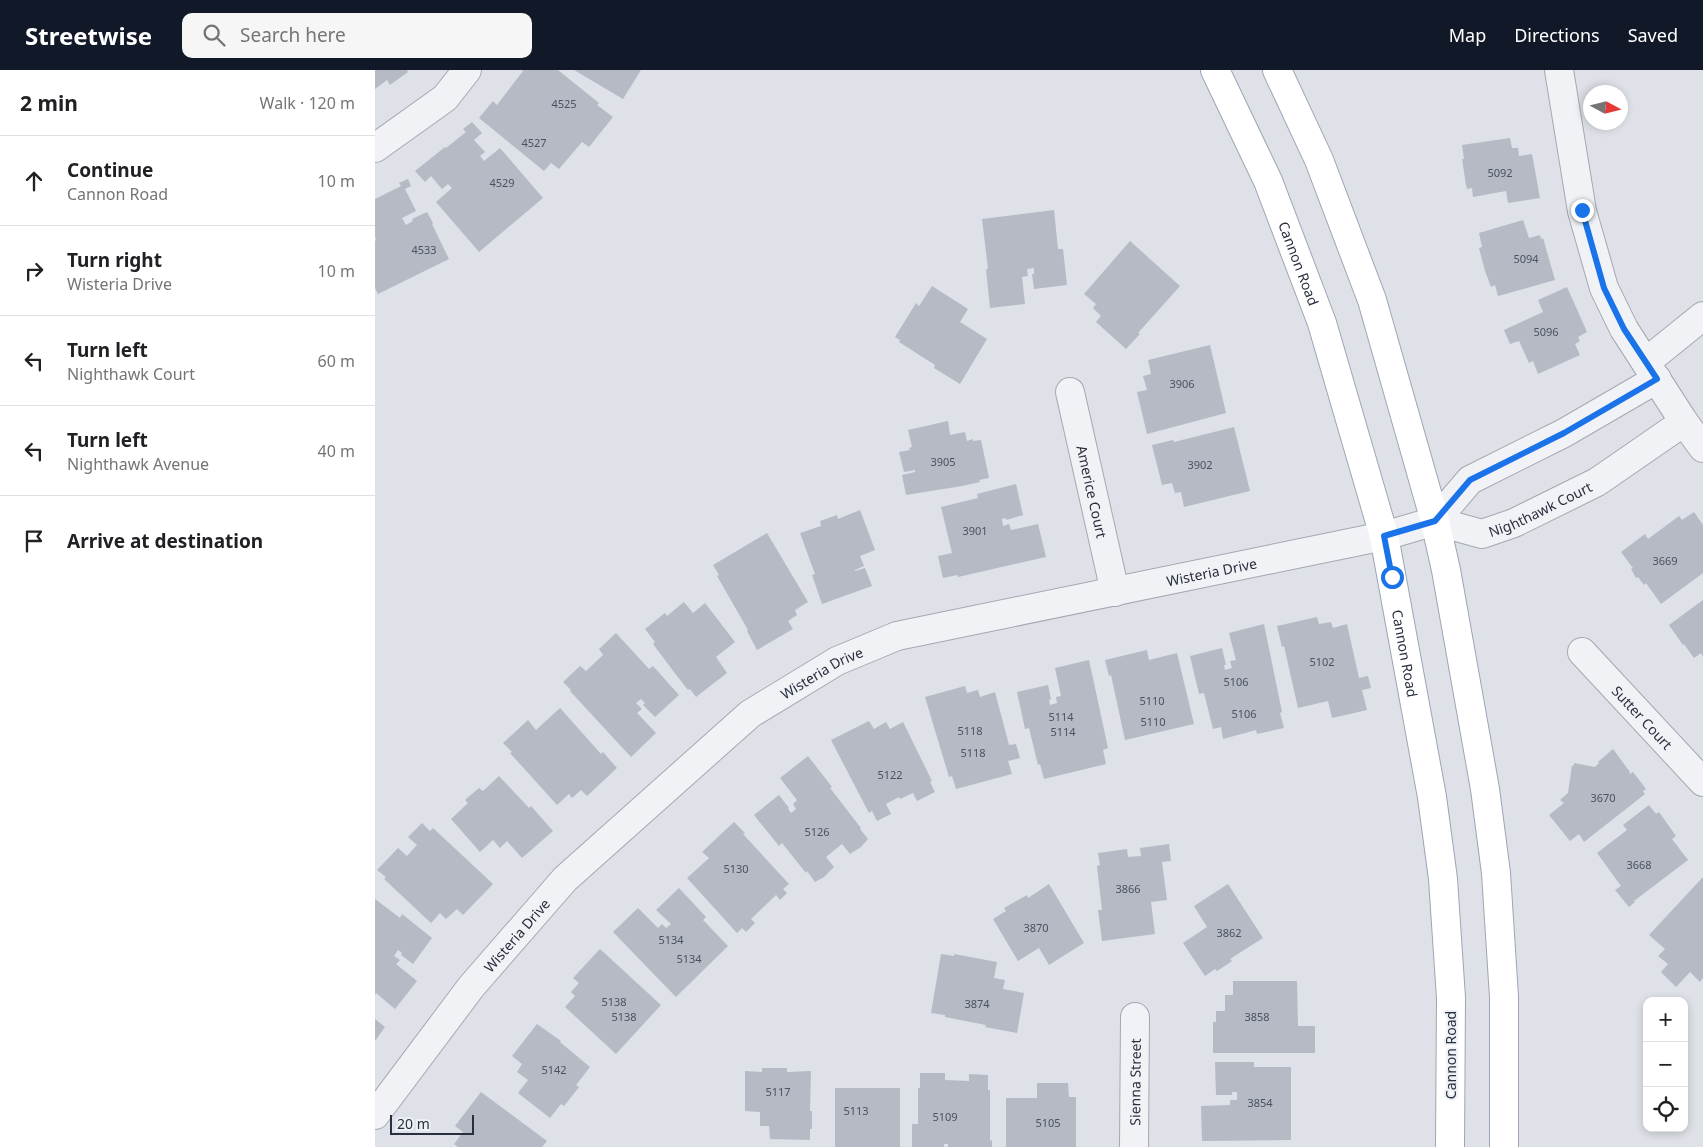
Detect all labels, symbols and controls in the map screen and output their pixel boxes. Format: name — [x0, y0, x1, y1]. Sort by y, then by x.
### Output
search box — [182, 13, 532, 58]
text: Streetwise — [25, 19, 152, 52]
icon: search — [200, 21, 228, 49]
text: Search here — [240, 22, 346, 48]
text: Map — [1449, 23, 1486, 47]
text: Directions — [1514, 23, 1600, 47]
text: Saved — [1628, 23, 1678, 47]
north arrow — [1583, 85, 1628, 130]
text: 2 min — [20, 89, 78, 117]
text: Walk · 120 m — [260, 92, 355, 114]
house number: 4525 — [551, 96, 577, 111]
house number: 4527 — [521, 135, 547, 150]
text: Continue — [67, 157, 153, 183]
house number: 5092 — [1487, 165, 1513, 180]
icon: ahead — [20, 167, 48, 195]
text: 10 m — [318, 170, 355, 192]
house number: 4529 — [489, 175, 515, 190]
text: Cannon Road — [67, 183, 168, 205]
route end — [1571, 199, 1594, 222]
street label: Cannon Road — [1275, 219, 1324, 308]
house number: 4533 — [411, 242, 437, 257]
text: Turn right — [67, 247, 162, 273]
house number: 5094 — [1513, 251, 1539, 266]
icon: right — [20, 257, 48, 285]
text: 10 m — [318, 260, 355, 282]
text: Wisteria Drive — [67, 273, 172, 295]
house number: 5096 — [1533, 324, 1559, 339]
text: Turn left — [67, 337, 148, 363]
icon: left — [20, 347, 48, 375]
text: 60 m — [318, 350, 355, 372]
text: Nighthawk Court — [67, 363, 195, 385]
house number: 3906 — [1169, 376, 1195, 391]
text: Turn left — [67, 427, 148, 453]
icon: left — [20, 437, 48, 465]
text: 40 m — [318, 440, 355, 462]
street label: Americe Court — [1073, 443, 1112, 540]
text: Nighthawk Avenue — [67, 453, 209, 475]
house number: 3905 — [930, 454, 956, 469]
house number: 3902 — [1187, 457, 1213, 472]
street label: Nighthawk Court — [1486, 477, 1595, 541]
house number: 3901 — [962, 523, 988, 538]
icon: arrive — [20, 527, 48, 555]
text: Arrive at destination — [67, 528, 263, 554]
street label: Wisteria Drive — [1165, 553, 1259, 590]
house number: 3669 — [1652, 553, 1678, 568]
route start — [1381, 566, 1404, 589]
street label: Cannon Road — [1388, 608, 1423, 699]
street label: Wisteria Drive — [777, 642, 866, 703]
house number: 5102 — [1309, 654, 1335, 669]
house number: 5106 — [1223, 674, 1249, 689]
street label: Sutter Court — [1608, 681, 1677, 753]
house number: 5110 — [1139, 693, 1165, 708]
house number: 5106 — [1231, 706, 1257, 721]
house number: 5114 — [1048, 709, 1074, 724]
house number: 5110 — [1140, 714, 1166, 729]
house number: 5118 — [957, 723, 983, 738]
house number: 5114 — [1050, 724, 1076, 739]
house number: 5118 — [960, 745, 986, 760]
house number: 5122 — [877, 767, 903, 782]
house number: 3670 — [1590, 790, 1616, 805]
house number: 5126 — [804, 824, 830, 839]
house number: 3668 — [1626, 857, 1652, 872]
house number: 5130 — [723, 861, 749, 876]
house number: 3866 — [1115, 881, 1141, 896]
street label: Wisteria Drive — [479, 894, 554, 976]
house number: 3870 — [1023, 920, 1049, 935]
house number: 3862 — [1216, 925, 1242, 940]
house number: 5134 — [658, 932, 684, 947]
house number: 5134 — [676, 951, 702, 966]
house number: 5138 — [601, 994, 627, 1009]
house number: 3874 — [964, 996, 990, 1011]
map controls — [1643, 997, 1688, 1132]
button: + — [1643, 997, 1688, 1042]
house number: 5138 — [611, 1009, 637, 1024]
house number: 3858 — [1244, 1009, 1270, 1024]
street label: Cannon Road — [1441, 1011, 1460, 1099]
street label: Sienna Street — [1125, 1038, 1144, 1126]
button: − — [1643, 1042, 1688, 1087]
house number: 5142 — [541, 1062, 567, 1077]
house number: 5117 — [765, 1084, 791, 1099]
button: locate — [1643, 1087, 1688, 1132]
house number: 3854 — [1247, 1095, 1273, 1110]
house number: 5113 — [843, 1103, 869, 1118]
house number: 5109 — [932, 1109, 958, 1124]
scale bar — [390, 1112, 474, 1135]
text: 20 m — [397, 1114, 430, 1133]
house number: 5105 — [1035, 1115, 1061, 1130]

